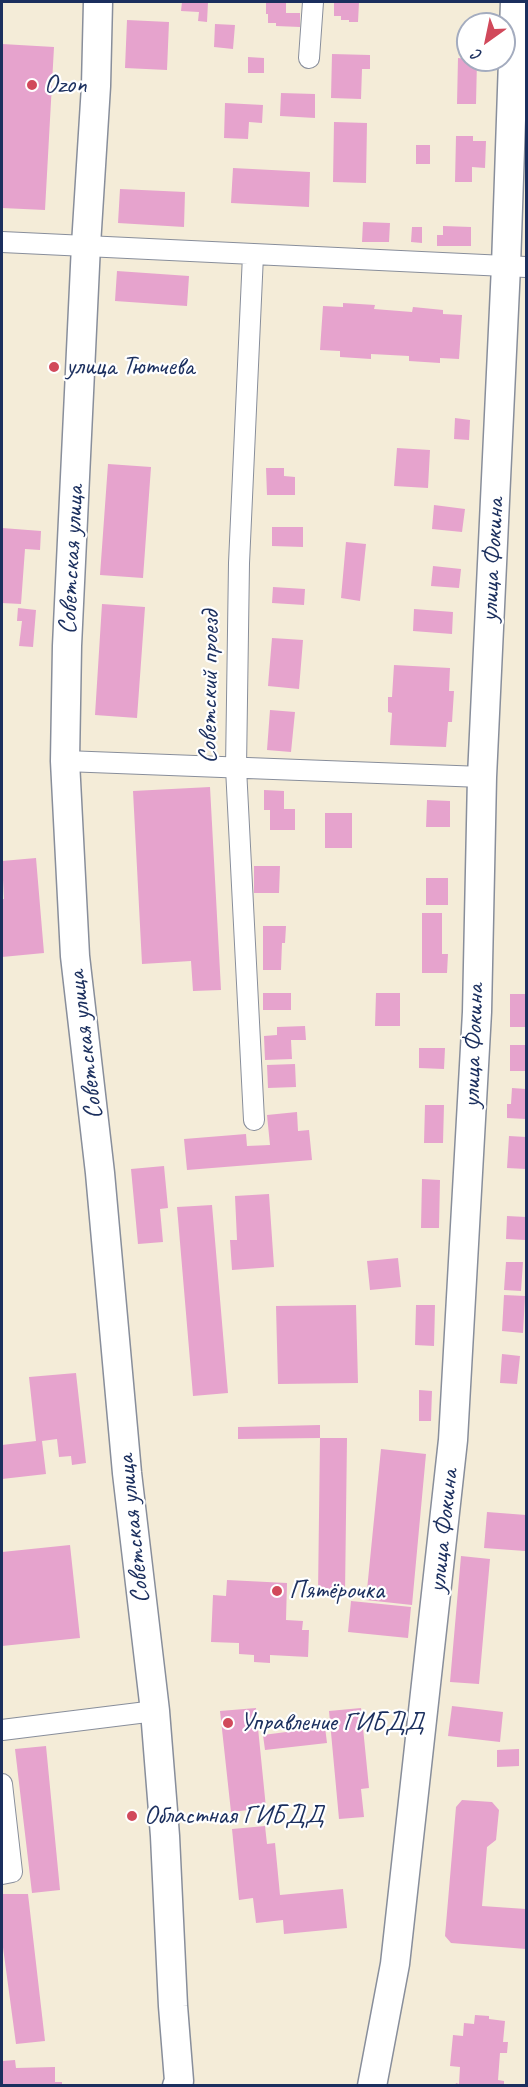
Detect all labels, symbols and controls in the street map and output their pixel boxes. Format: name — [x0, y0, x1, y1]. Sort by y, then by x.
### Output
north arrow — [456, 12, 516, 72]
text: С — [469, 45, 486, 66]
place label: Ozon — [44, 69, 87, 101]
marker: Ozon — [25, 78, 39, 92]
place label: улица Тютчева — [66, 351, 194, 383]
marker: улица Тютчева — [47, 360, 61, 374]
street label: Советская улица — [53, 485, 91, 635]
street label: улица Фокина — [474, 497, 512, 623]
street label: Советский проезд — [193, 610, 227, 764]
street label: Советская улица — [61, 969, 111, 1121]
street label: улица Фокина — [456, 984, 492, 1108]
street label: Советская улица — [111, 1453, 157, 1605]
street label: улица Фокина — [422, 1468, 466, 1594]
place label: Пятёрочка — [289, 1575, 384, 1607]
marker: Пятёрочка — [270, 1584, 284, 1598]
place label: Управление ГИБДД — [240, 1707, 423, 1739]
marker: Управление ГИБДД — [221, 1716, 235, 1730]
place label: Областная ГИБДД — [144, 1800, 323, 1832]
marker: Областная ГИБДД — [125, 1809, 139, 1823]

